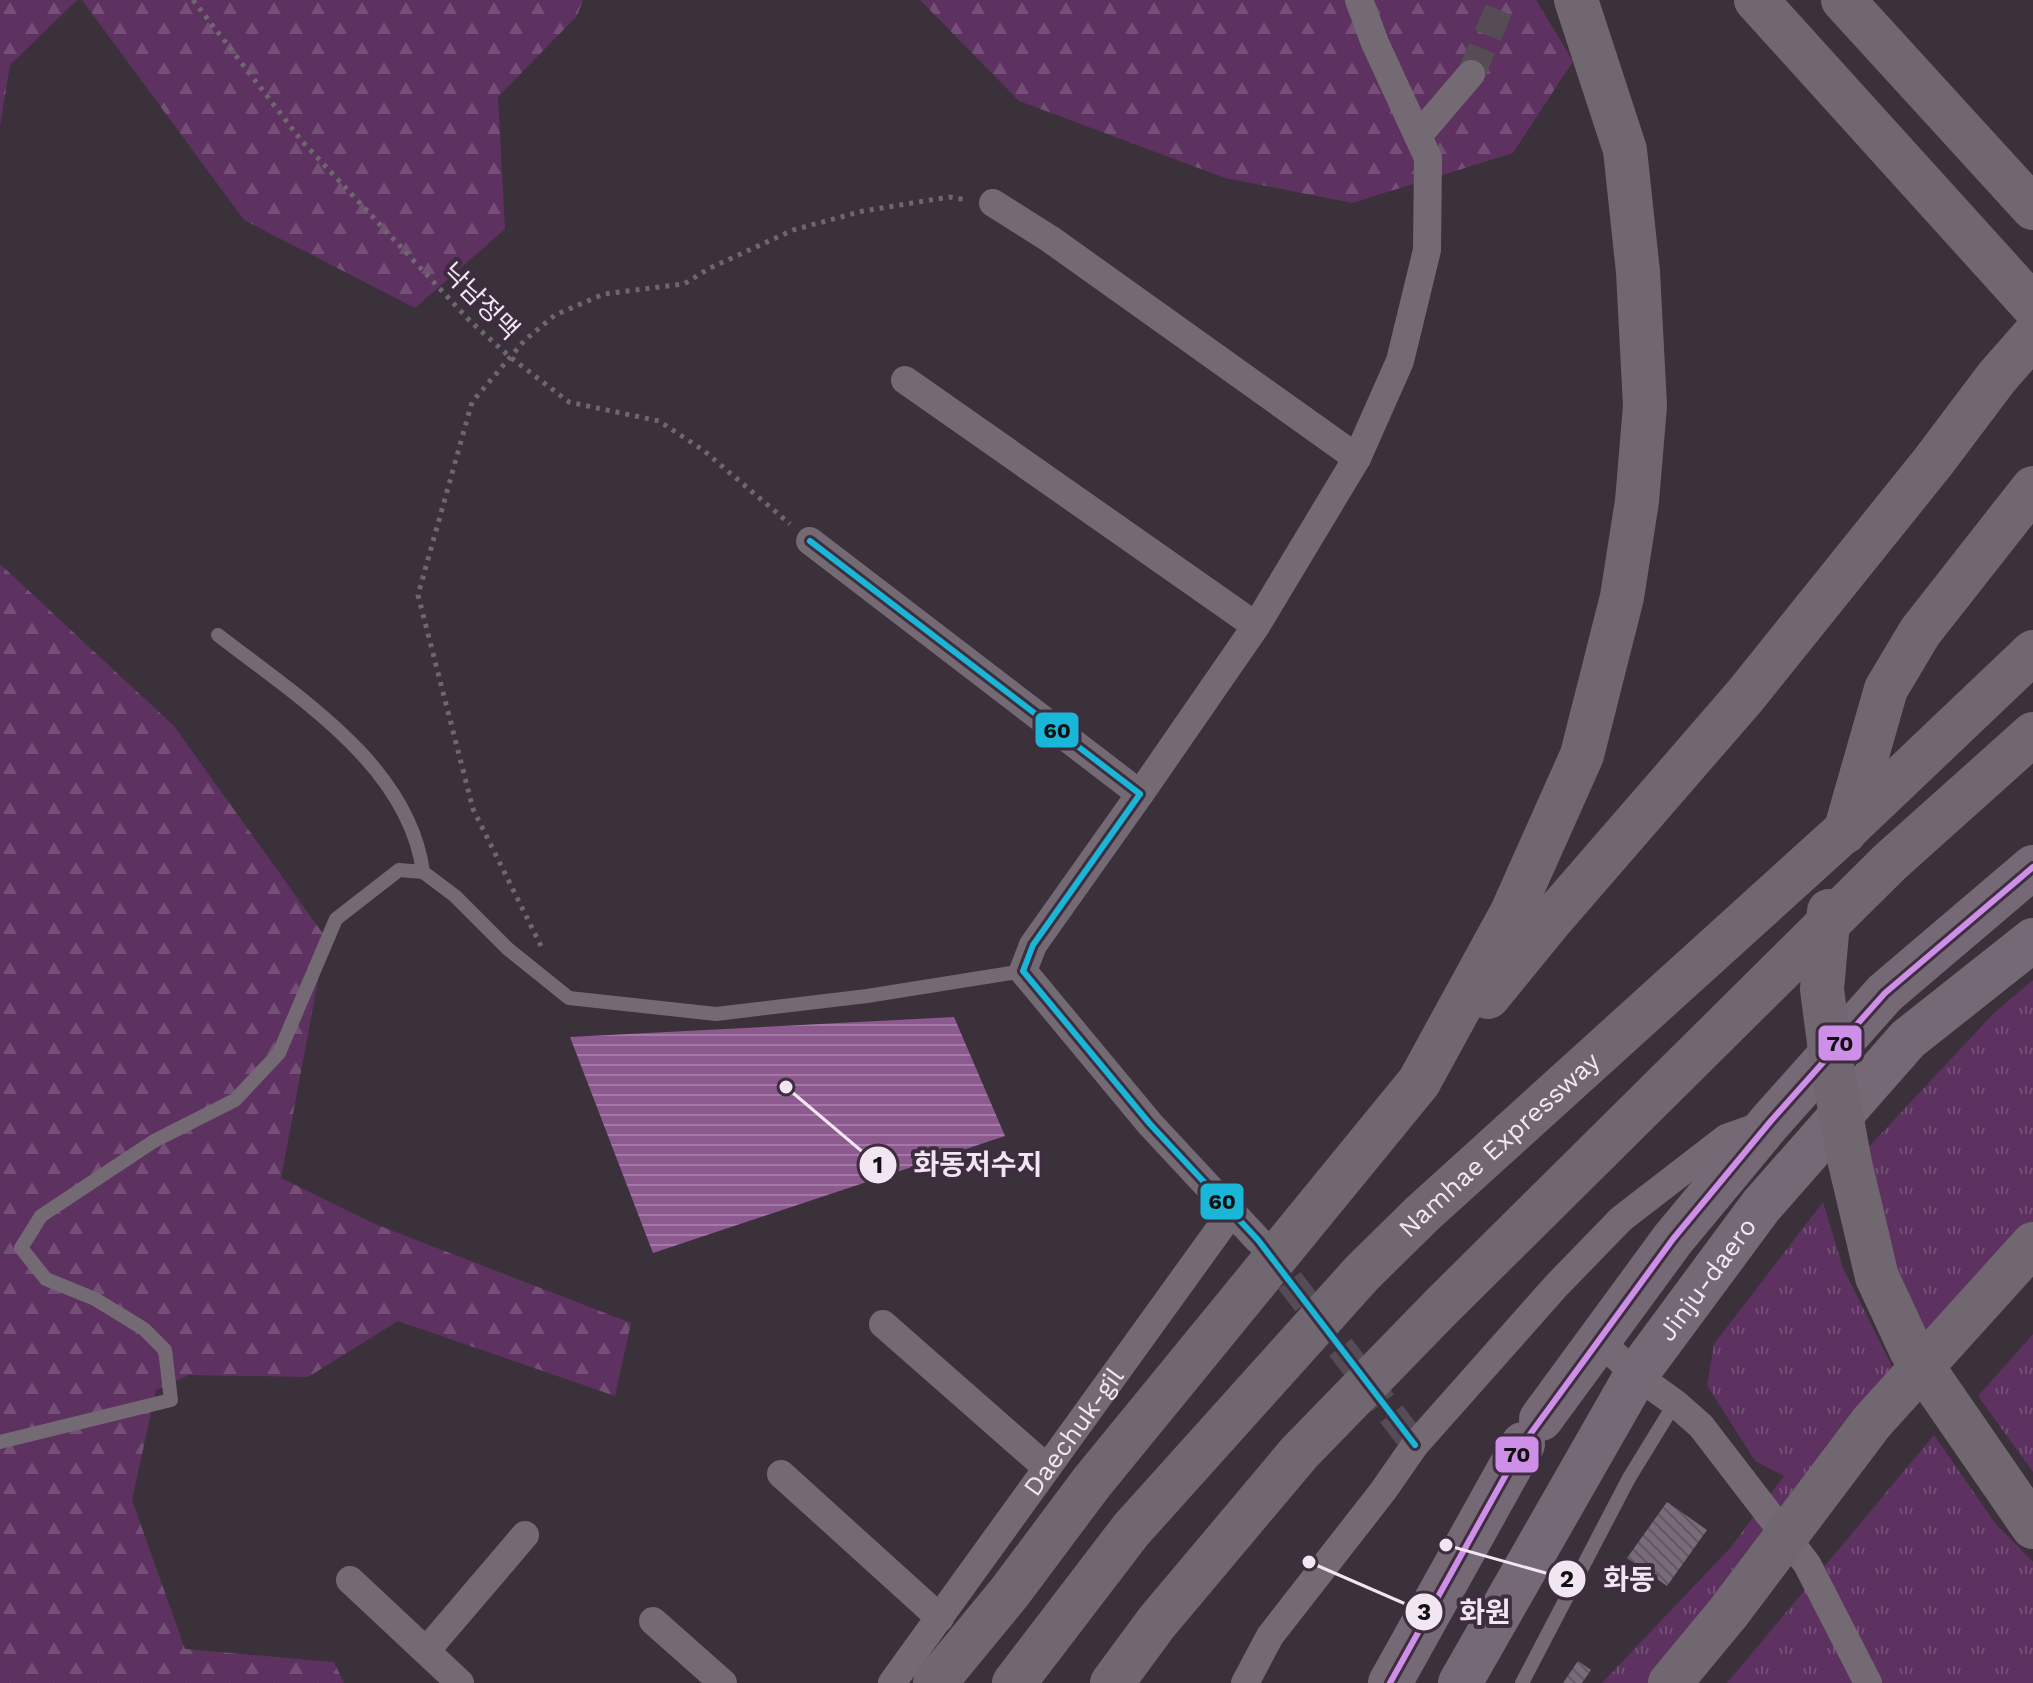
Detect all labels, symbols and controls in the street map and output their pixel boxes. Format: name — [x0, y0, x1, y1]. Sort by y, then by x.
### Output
street label: 낙남정맥 — [437, 257, 525, 345]
line badge: 60 — [1034, 711, 1080, 749]
text: 60 — [1043, 718, 1071, 743]
line badge: 70 — [1817, 1024, 1863, 1062]
text: 70 — [1827, 1031, 1853, 1056]
street label: Namhae Expressway — [1392, 1045, 1606, 1243]
callout: 화동저수지 — [858, 1139, 1059, 1191]
text: 화동저수지 — [914, 1148, 1042, 1181]
text: 1 — [873, 1151, 883, 1179]
line badge: 60 — [1199, 1182, 1245, 1221]
text: 60 — [1208, 1189, 1236, 1214]
street label: Jinju-daero — [1652, 1212, 1762, 1347]
street label: Daechuk-gil — [1017, 1362, 1130, 1501]
line badge: 70 — [1494, 1435, 1540, 1474]
text: 70 — [1504, 1442, 1530, 1467]
callout: 화동 — [1547, 1553, 1671, 1605]
text: 화동 — [1603, 1563, 1655, 1596]
text: 2 — [1560, 1565, 1574, 1593]
callout: 화원 — [1404, 1586, 1527, 1638]
text: 화원 — [1459, 1596, 1511, 1629]
text: 3 — [1417, 1598, 1431, 1626]

